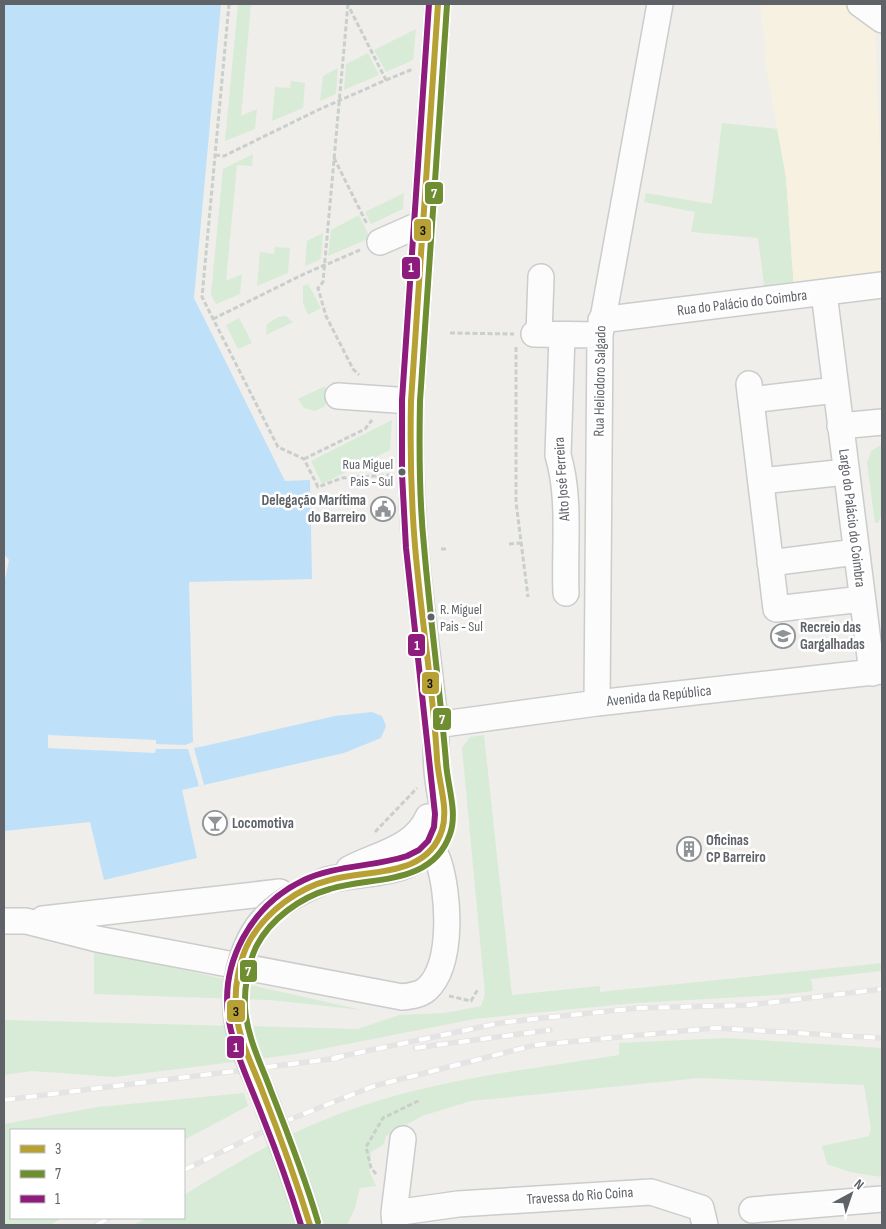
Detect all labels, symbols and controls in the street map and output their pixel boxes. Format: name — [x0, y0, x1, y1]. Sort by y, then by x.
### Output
line badge: 7 — [424, 181, 444, 205]
text: 7 — [431, 185, 438, 202]
line badge: 3 — [413, 218, 432, 242]
text: 3 — [420, 222, 426, 239]
line badge: 1 — [401, 256, 421, 280]
text: 1 — [408, 259, 414, 276]
street label: Rua do Palácio do Coimbra — [676, 286, 808, 320]
street label: Rua Heliodoro Salgado — [590, 325, 610, 437]
street label: Alto José Ferreira — [550, 436, 574, 523]
street label: Largo do Palácio do Coimbra — [834, 448, 870, 588]
place label: Rua Miguel Pais - Sul — [342, 456, 393, 490]
marker: Rua Miguel Pais - Sul — [397, 467, 407, 477]
place label: Delegação Marítima do Barreiro — [261, 491, 366, 527]
public building icon: Delegação Marítima do Barreiro — [370, 496, 396, 522]
place label: R. Miguel Pais - Sul — [440, 601, 483, 635]
marker: R. Miguel Pais - Sul — [426, 612, 436, 622]
place label: Recreio das Gargalhadas — [800, 618, 865, 654]
school or university icon: Recreio das Gargalhadas — [770, 623, 796, 649]
line badge: 1 — [407, 633, 426, 657]
text: 1 — [414, 637, 420, 654]
line badge: 3 — [421, 671, 440, 695]
text: 3 — [427, 675, 433, 692]
street label: Avenida da República — [605, 681, 712, 711]
line badge: 7 — [432, 707, 452, 731]
text: 7 — [439, 711, 446, 728]
bar icon: Locomotiva — [202, 810, 228, 836]
place label: Locomotiva — [232, 814, 294, 833]
place label: Oficinas CP Barreiro — [706, 831, 766, 867]
building icon: Oficinas CP Barreiro — [676, 836, 702, 862]
line badge: 7 — [239, 959, 258, 983]
text: 7 — [245, 963, 252, 980]
line badge: 3 — [226, 999, 246, 1023]
text: 3 — [233, 1003, 239, 1020]
line badge: 1 — [226, 1035, 245, 1059]
text: 1 — [233, 1039, 239, 1056]
legend — [10, 1129, 185, 1219]
text: 3 — [55, 1140, 61, 1159]
text: 7 — [55, 1165, 61, 1184]
north arrow — [826, 1169, 876, 1219]
text: N — [851, 1176, 867, 1193]
street label: Travessa do Rio Coina — [526, 1183, 634, 1209]
text: 1 — [55, 1190, 61, 1209]

